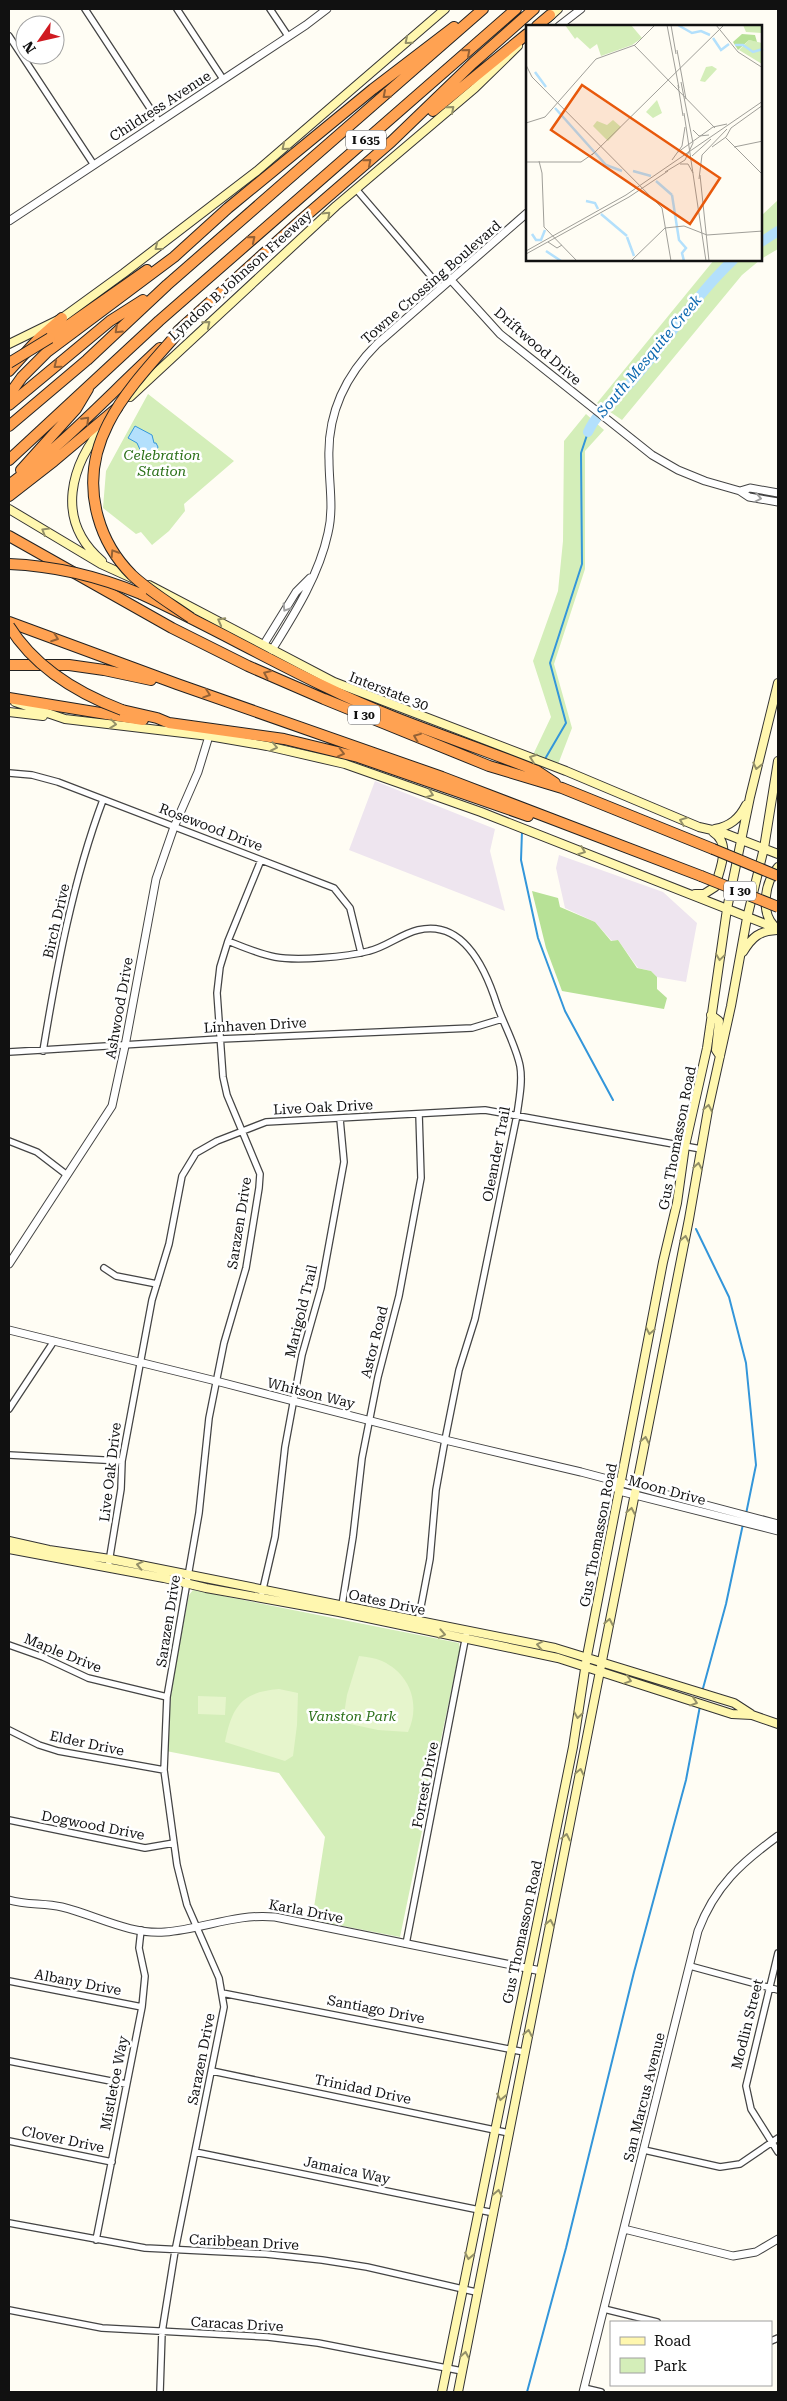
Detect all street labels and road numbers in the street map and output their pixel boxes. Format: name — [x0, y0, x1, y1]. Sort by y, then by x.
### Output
street label: Childress Avenue — [107, 67, 214, 145]
road number: I 635 — [346, 130, 386, 150]
street label: Lyndon B Johnson Freeway — [165, 206, 315, 344]
street label: Towne Crossing Boulevard — [358, 217, 504, 347]
street label: Driftwood Drive — [491, 304, 585, 388]
street label: Interstate 30 — [347, 668, 431, 714]
road number: I 30 — [348, 706, 380, 724]
street label: Rosewood Drive — [157, 800, 265, 854]
road number: I 30 — [724, 881, 756, 900]
street label: Birch Drive — [40, 882, 72, 960]
street label: Ashwood Drive — [102, 956, 136, 1060]
street label: Linhaven Drive — [203, 1014, 307, 1036]
street label: Gus Thomasson Road — [655, 1065, 699, 1211]
street label: Live Oak Drive — [273, 1096, 374, 1118]
street label: Oleander Trail — [479, 1104, 513, 1203]
street label: Sarazen Drive — [224, 1176, 254, 1270]
street label: Marigold Trail — [282, 1262, 320, 1359]
street label: Astor Road — [357, 1304, 391, 1380]
street label: Whitson Way — [265, 1374, 357, 1412]
street label: Live Oak Drive — [96, 1421, 124, 1523]
street label: Gus Thomasson Road — [576, 1462, 620, 1608]
street label: Moon Drive — [627, 1472, 708, 1508]
street label: Sarazen Drive — [153, 1574, 183, 1668]
street label: Oates Drive — [347, 1586, 427, 1618]
street label: Maple Drive — [22, 1630, 104, 1676]
street label: Elder Drive — [48, 1727, 126, 1759]
street label: Forrest Drive — [409, 1740, 441, 1829]
street label: Dogwood Drive — [40, 1807, 146, 1843]
street label: Gus Thomasson Road — [499, 1859, 545, 2005]
street label: Karla Drive — [267, 1896, 345, 1926]
street label: Albany Drive — [33, 1966, 123, 1998]
street label: Modlin Street — [728, 1977, 766, 2071]
street label: Santiago Drive — [326, 1992, 426, 2026]
street label: Sarazen Drive — [184, 2012, 218, 2106]
street label: San Marcus Avenue — [620, 2031, 668, 2163]
street label: Mistletoe Way — [97, 2034, 131, 2132]
street label: Trinidad Drive — [313, 2071, 413, 2107]
street label: Clover Drive — [20, 2122, 106, 2156]
street label: Jamaica Way — [302, 2153, 392, 2187]
street label: Caribbean Drive — [189, 2231, 300, 2253]
street label: Caracas Drive — [190, 2314, 284, 2334]

